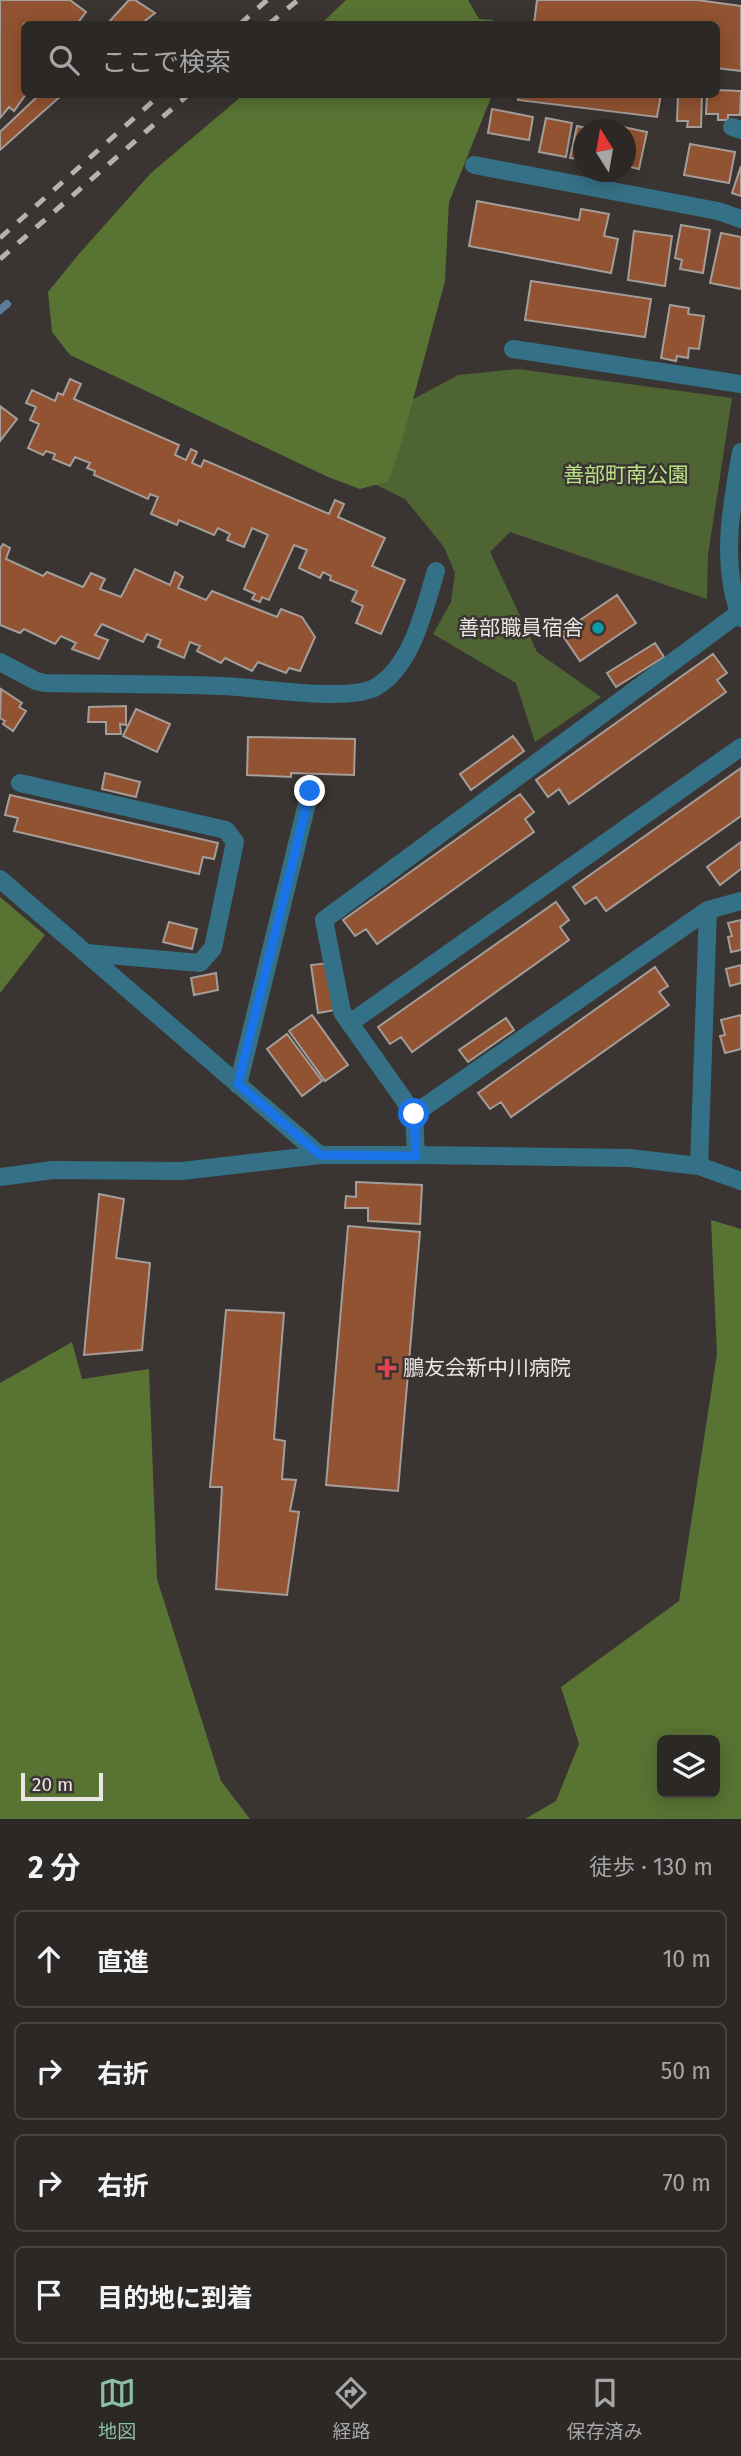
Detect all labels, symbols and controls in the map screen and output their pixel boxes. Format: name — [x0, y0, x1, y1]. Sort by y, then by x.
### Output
search box — [21, 21, 720, 98]
icon: search — [45, 41, 83, 79]
text: ここで検索 — [101, 47, 231, 78]
north arrow — [573, 119, 636, 182]
park label: 善部町南公園 — [563, 462, 689, 488]
place label: 善部職員宿舎 — [458, 615, 584, 641]
marker: 善部職員宿舎 — [590, 620, 606, 636]
route end — [294, 775, 325, 806]
route start — [398, 1098, 429, 1129]
place label: 鵬友会新中川病院 — [403, 1355, 571, 1381]
marker: 鵬友会新中川病院 — [377, 1358, 397, 1378]
map controls — [657, 1735, 720, 1798]
button: layers — [657, 1735, 720, 1798]
scale bar — [21, 1770, 103, 1802]
text: 20 m — [32, 1773, 73, 1796]
text: 2 分 — [28, 1850, 81, 1886]
text: 徒歩 · 130 m — [589, 1853, 713, 1881]
icon: ahead — [30, 1940, 68, 1978]
text: 10 m — [662, 1945, 711, 1973]
text: 直進 — [97, 1947, 149, 1978]
icon: right — [30, 2052, 68, 2090]
text: 50 m — [661, 2057, 711, 2085]
text: 右折 — [97, 2059, 149, 2090]
icon: right — [30, 2164, 68, 2202]
text: 70 m — [662, 2169, 711, 2197]
text: 右折 — [97, 2171, 149, 2202]
icon: arrive — [30, 2276, 68, 2314]
text: 目的地に到着 — [97, 2283, 253, 2314]
tab: 地図 — [98, 2374, 136, 2443]
tab: 経路 — [332, 2374, 371, 2443]
tab: 保存済み — [567, 2374, 643, 2443]

